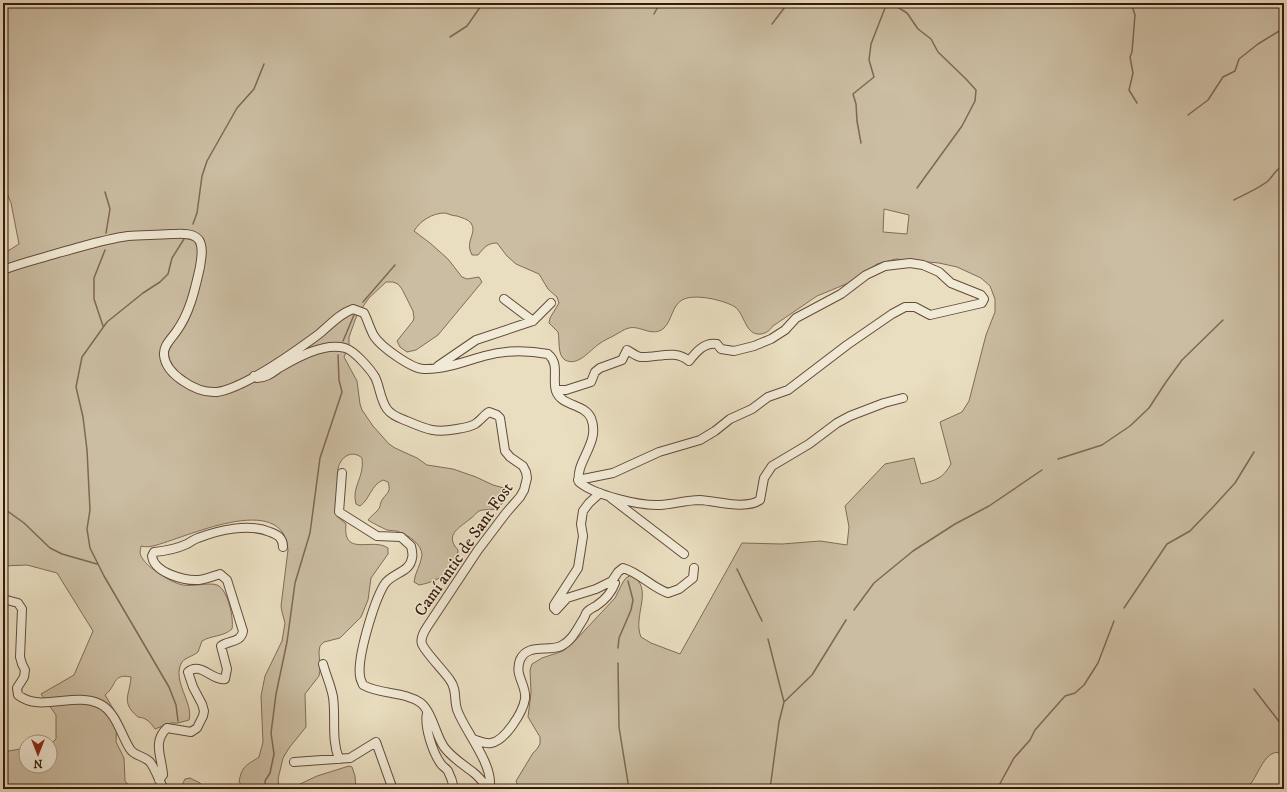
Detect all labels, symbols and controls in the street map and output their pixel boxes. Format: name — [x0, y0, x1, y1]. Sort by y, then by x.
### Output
street label: Camí antic de Sant Fost — [409, 478, 519, 621]
north arrow — [18, 734, 58, 774]
text: N — [33, 756, 43, 770]

